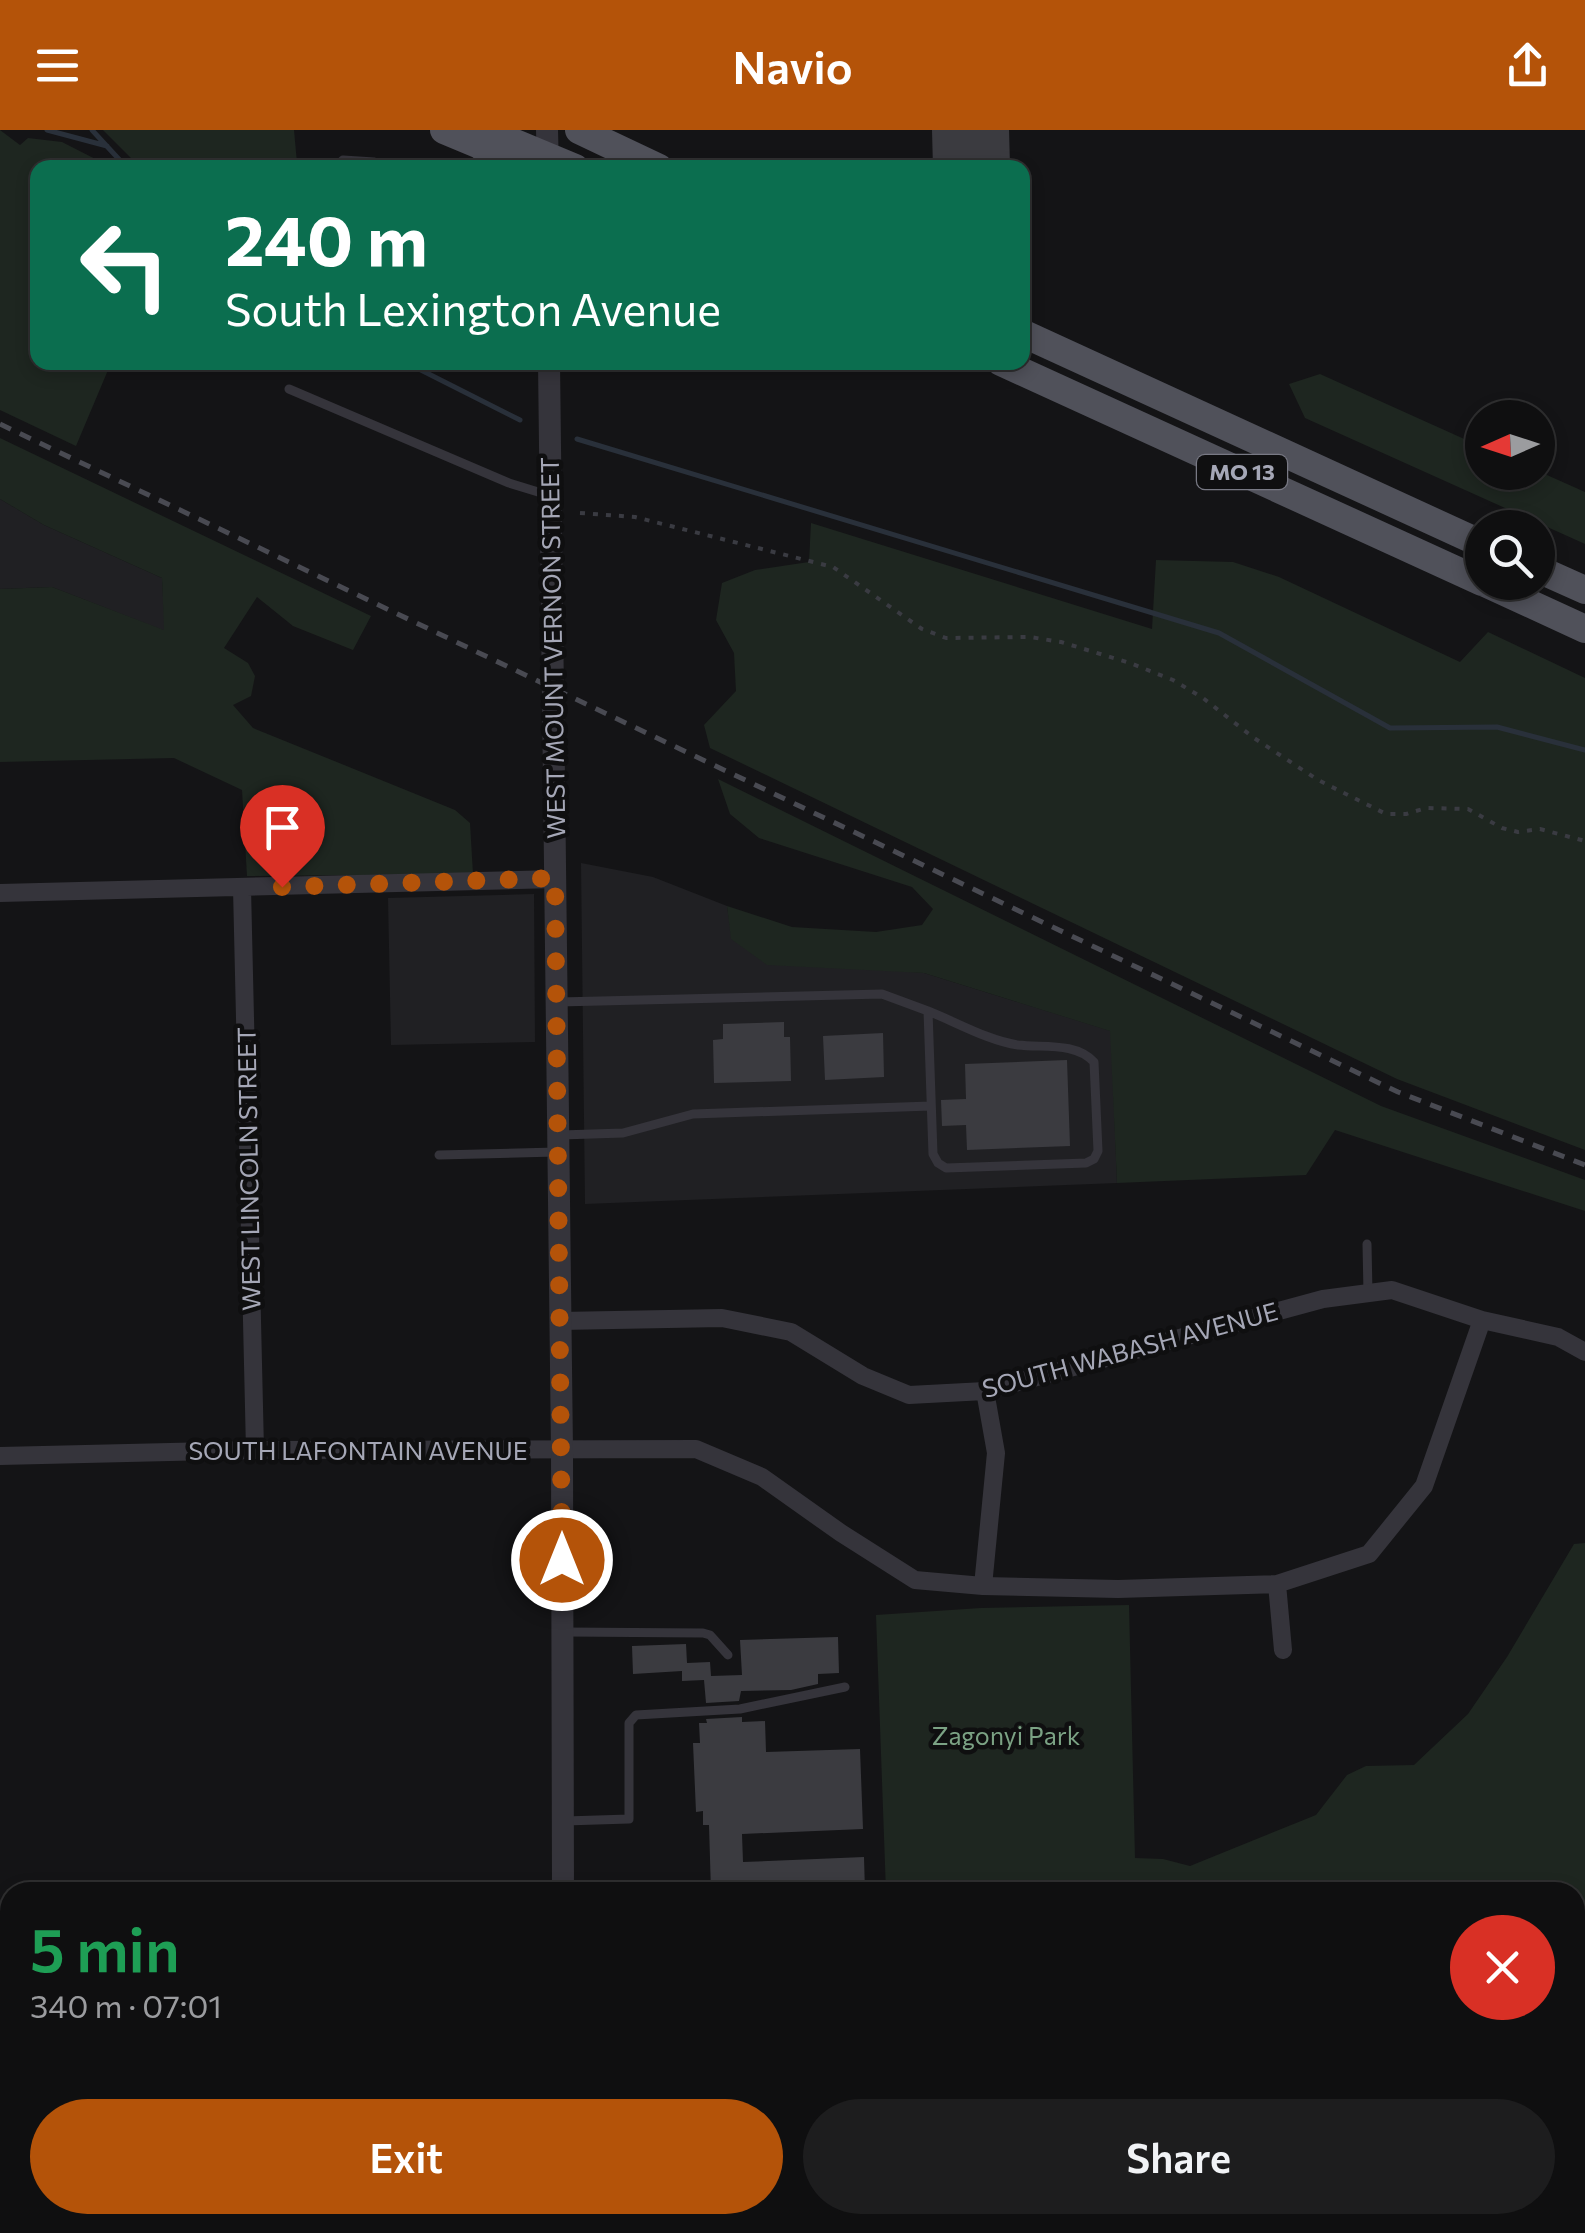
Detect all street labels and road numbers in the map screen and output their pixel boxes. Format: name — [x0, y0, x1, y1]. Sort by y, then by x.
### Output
road number: MO 13 — [1197, 455, 1287, 489]
street label: WEST MOUNT VERNON STREET — [534, 457, 570, 839]
street label: WEST LINCOLN STREET — [231, 1027, 265, 1311]
street label: SOUTH WABASH AVENUE — [979, 1295, 1281, 1403]
street label: SOUTH LAFONTAIN AVENUE — [188, 1435, 528, 1465]

